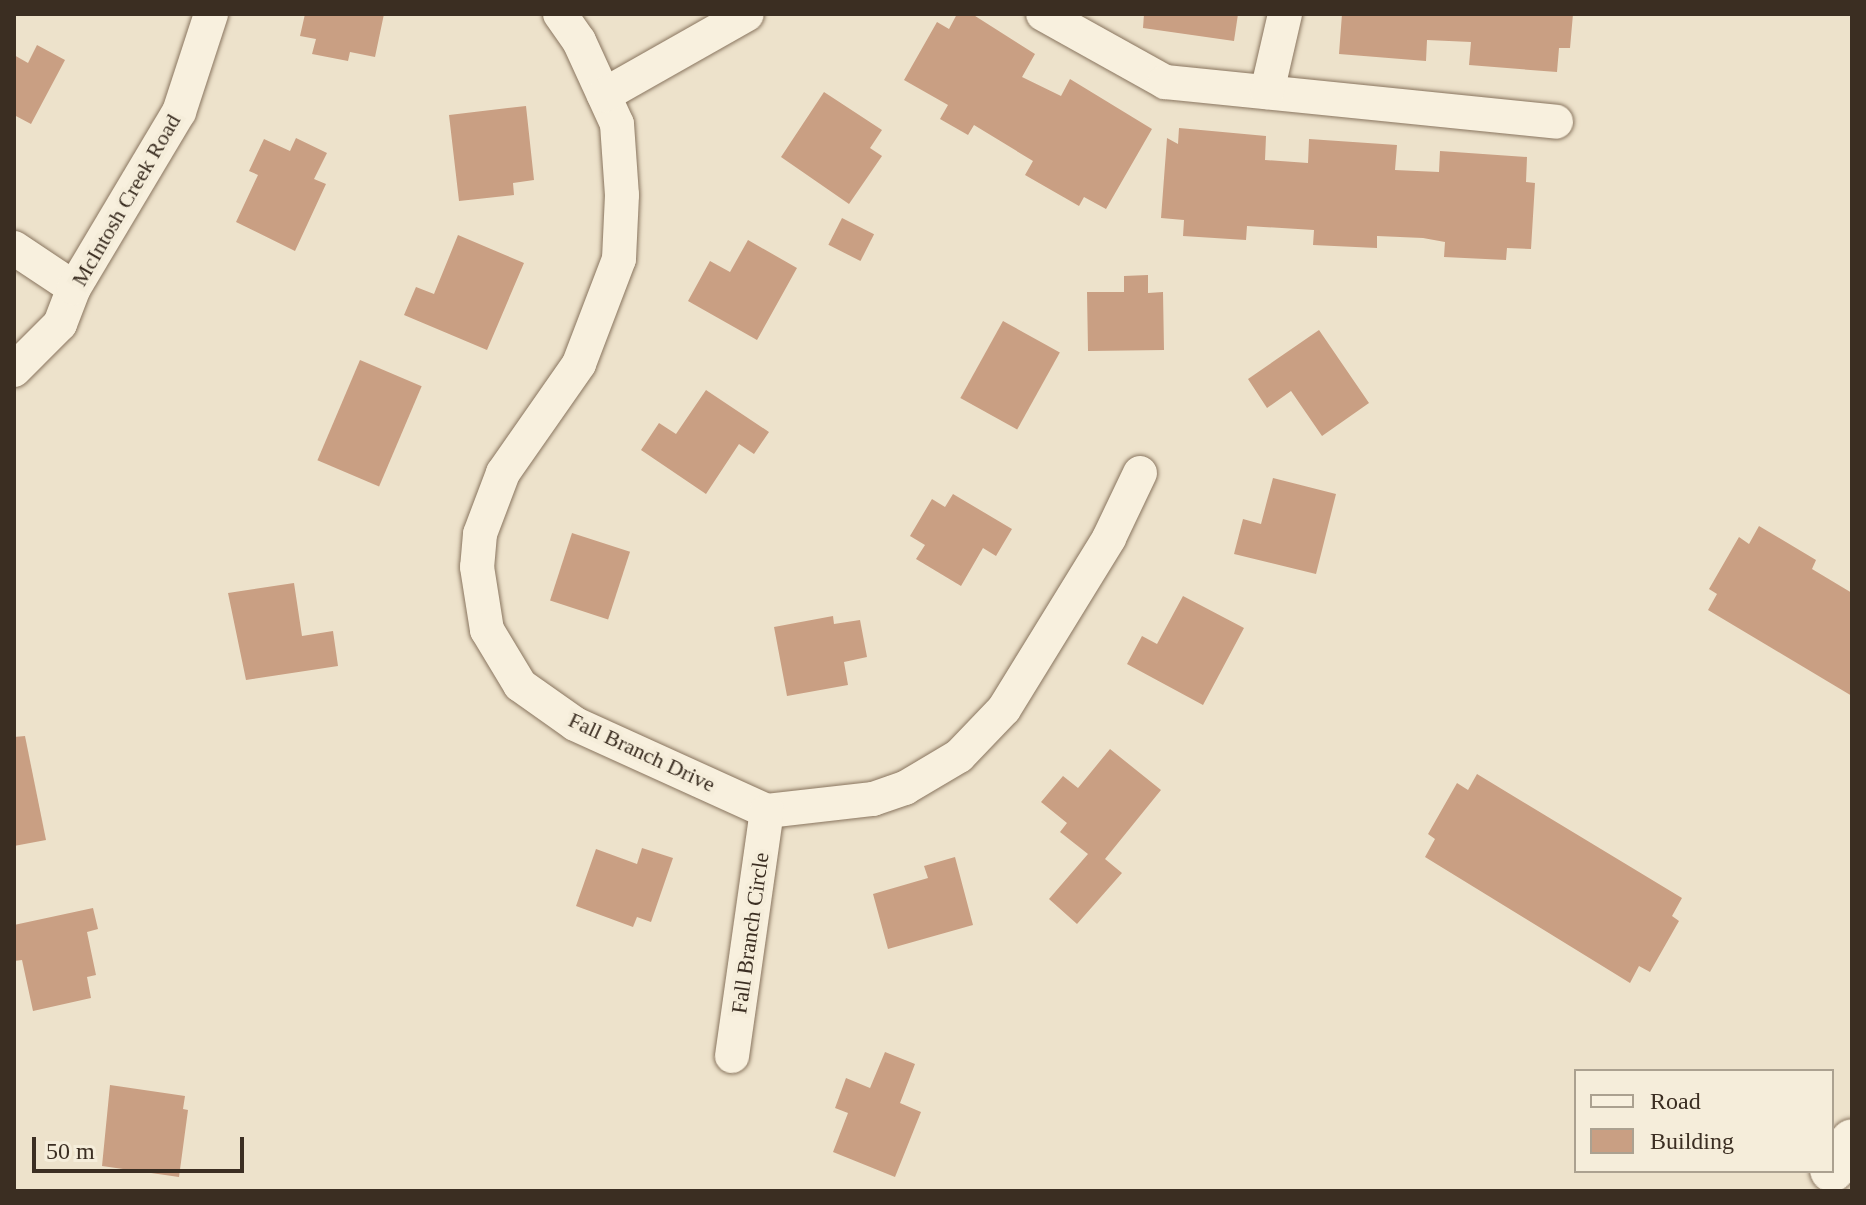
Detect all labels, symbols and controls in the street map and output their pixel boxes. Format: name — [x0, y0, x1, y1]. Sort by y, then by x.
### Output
street label: McIntosh Creek Road — [66, 109, 186, 291]
street label: Fall Branch Drive — [564, 706, 720, 798]
street label: Fall Branch Circle — [726, 851, 774, 1015]
legend — [1574, 1069, 1834, 1173]
text: Road — [1650, 1088, 1701, 1114]
scale bar — [36, 1121, 248, 1171]
text: Building — [1650, 1128, 1734, 1154]
text: 50 m — [46, 1138, 95, 1164]

